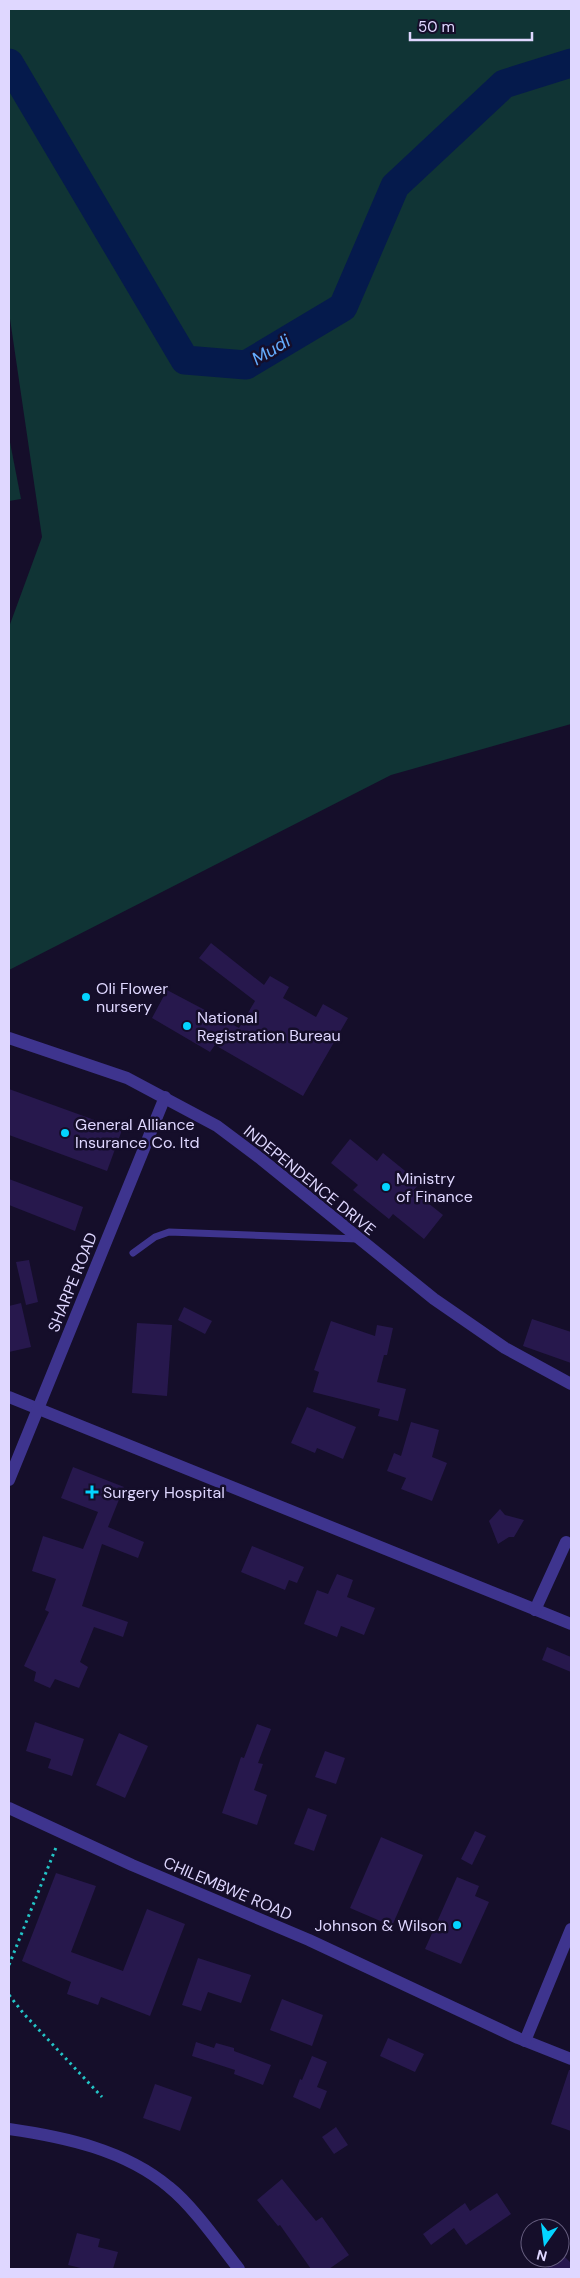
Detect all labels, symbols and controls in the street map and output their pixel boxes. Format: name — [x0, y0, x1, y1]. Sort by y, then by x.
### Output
scale bar — [410, 10, 532, 42]
text: 50 m — [418, 17, 455, 37]
water label: Mudi — [247, 329, 295, 371]
place label: Oli Flower nursery — [96, 978, 168, 1017]
marker: Oli Flower nursery — [80, 991, 92, 1003]
place label: National Registration Bureau — [197, 1007, 341, 1046]
marker: National Registration Bureau — [181, 1020, 193, 1032]
place label: General Alliance Insurance Co. ltd — [75, 1114, 199, 1153]
street label: INDEPENDENCE DRIVE — [239, 1121, 380, 1240]
marker: General Alliance Insurance Co. ltd — [59, 1127, 71, 1139]
place label: Ministry of Finance — [396, 1168, 473, 1207]
marker: Ministry of Finance — [380, 1181, 392, 1193]
street label: SHARPE ROAD — [43, 1229, 102, 1335]
place label: Surgery Hospital — [103, 1482, 225, 1503]
marker: Surgery Hospital — [85, 1485, 99, 1499]
street label: CHILEMBWE ROAD — [160, 1852, 295, 1925]
place label: Johnson & Wilson — [315, 1915, 447, 1936]
marker: Johnson & Wilson — [451, 1919, 463, 1931]
north arrow — [520, 2218, 570, 2268]
text: N — [535, 2246, 549, 2266]

